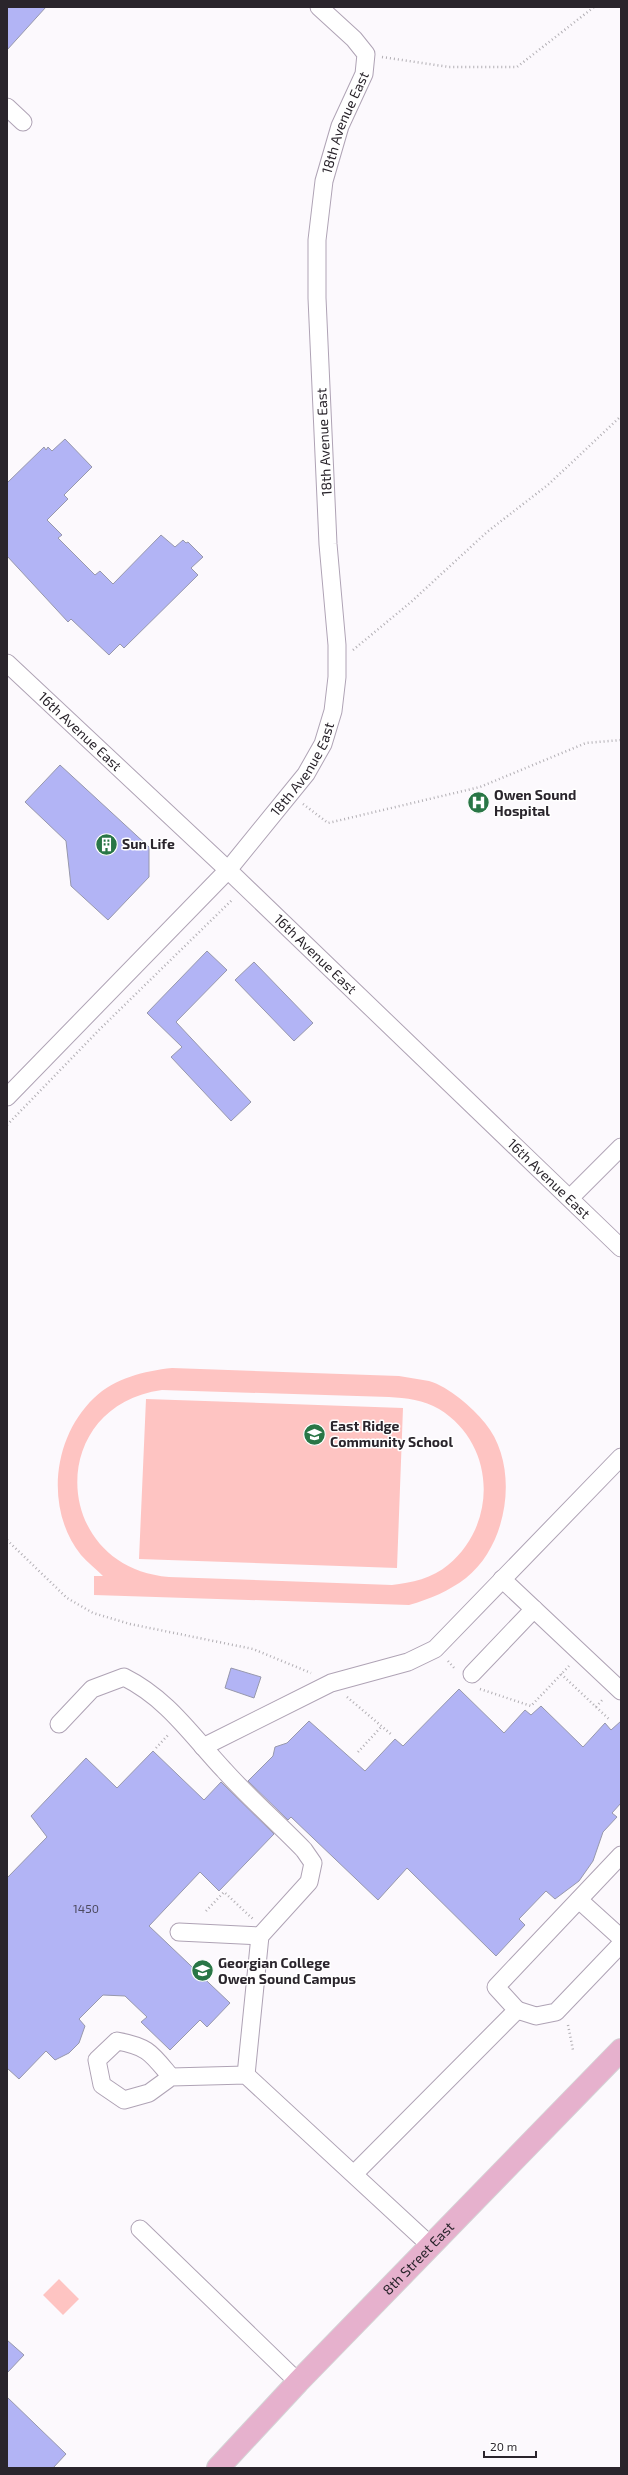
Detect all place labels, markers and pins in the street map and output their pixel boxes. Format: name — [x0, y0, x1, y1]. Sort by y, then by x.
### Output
place label: Owen Sound Hospital — [494, 786, 576, 819]
hospital icon: Owen Sound Hospital — [465, 790, 491, 816]
building icon: Sun Life — [93, 831, 119, 857]
place label: Sun Life — [122, 835, 175, 852]
place label: East Ridge Community School — [330, 1417, 453, 1450]
school or university icon: East Ridge Community School — [301, 1421, 327, 1447]
place label: Georgian College Owen Sound Campus — [218, 1954, 356, 1987]
school or university icon: Georgian College Owen Sound Campus — [190, 1958, 216, 1984]

